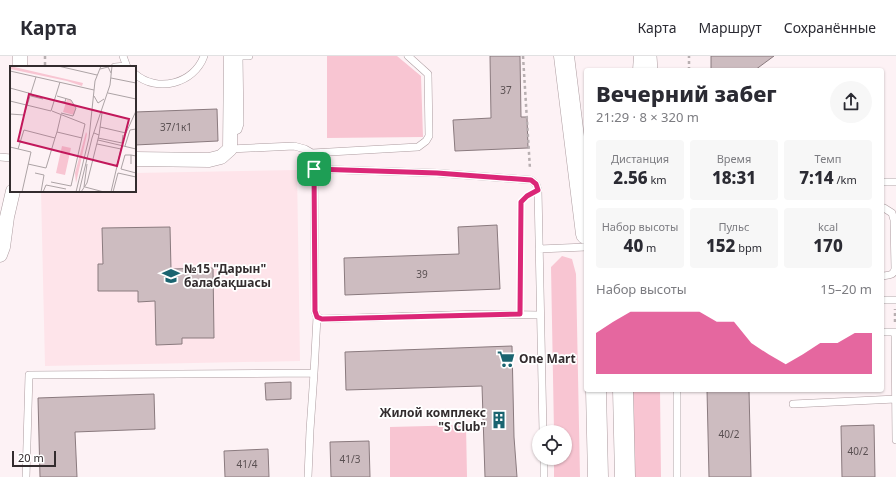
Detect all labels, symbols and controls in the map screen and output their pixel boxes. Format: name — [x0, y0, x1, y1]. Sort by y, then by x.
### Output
text: Карта — [20, 15, 77, 41]
text: Карта — [637, 18, 676, 37]
text: Маршрут — [698, 18, 762, 37]
text: Сохранённые — [784, 18, 876, 37]
inset map — [10, 66, 136, 192]
text: Вечерний забег — [596, 78, 776, 108]
button: share — [830, 81, 872, 123]
house number: 37 — [500, 83, 512, 97]
text: 21:29 · 8 × 320 m — [596, 108, 699, 126]
house number: 37/1к1 — [160, 120, 192, 134]
text: Дистанция — [611, 151, 669, 166]
text: Время — [717, 151, 751, 166]
text: Темп — [815, 151, 841, 166]
pin — [297, 152, 331, 186]
icon: arrive — [303, 158, 325, 180]
text: 2.56 — [613, 166, 648, 189]
text: 18:31 — [712, 166, 756, 189]
text: 7:14 — [799, 166, 834, 189]
text: km — [648, 172, 667, 187]
text: /km — [834, 172, 857, 187]
text: Набор высоты — [602, 219, 678, 234]
text: Пульс — [719, 219, 750, 234]
text: kcal — [818, 219, 838, 234]
text: 40 — [624, 234, 643, 257]
text: 152 — [706, 234, 735, 257]
text: 170 — [813, 234, 843, 257]
text: m — [643, 240, 656, 255]
text: bpm — [735, 240, 762, 255]
place label: №15 "Дарын" балабақшасы — [184, 260, 271, 291]
school or university icon: №15 "Дарын" балабақшасы — [161, 266, 181, 286]
house number: 39 — [416, 267, 428, 281]
text: Набор высоты — [596, 280, 687, 298]
text: 15–20 m — [820, 280, 872, 298]
supermarket icon: One Mart — [496, 349, 516, 369]
place label: One Mart — [519, 350, 576, 367]
place label: Жилой комплекс "S Club" — [379, 404, 486, 435]
building icon: Жилой комплекс "S Club" — [489, 410, 509, 430]
map controls — [532, 425, 572, 465]
button: locate — [532, 425, 572, 465]
house number: 40/2 — [719, 427, 740, 441]
house number: 40/2 — [848, 444, 869, 458]
scale bar — [12, 449, 56, 468]
text: 20 m — [18, 450, 44, 465]
house number: 41/3 — [340, 452, 361, 466]
house number: 41/4 — [237, 457, 258, 471]

